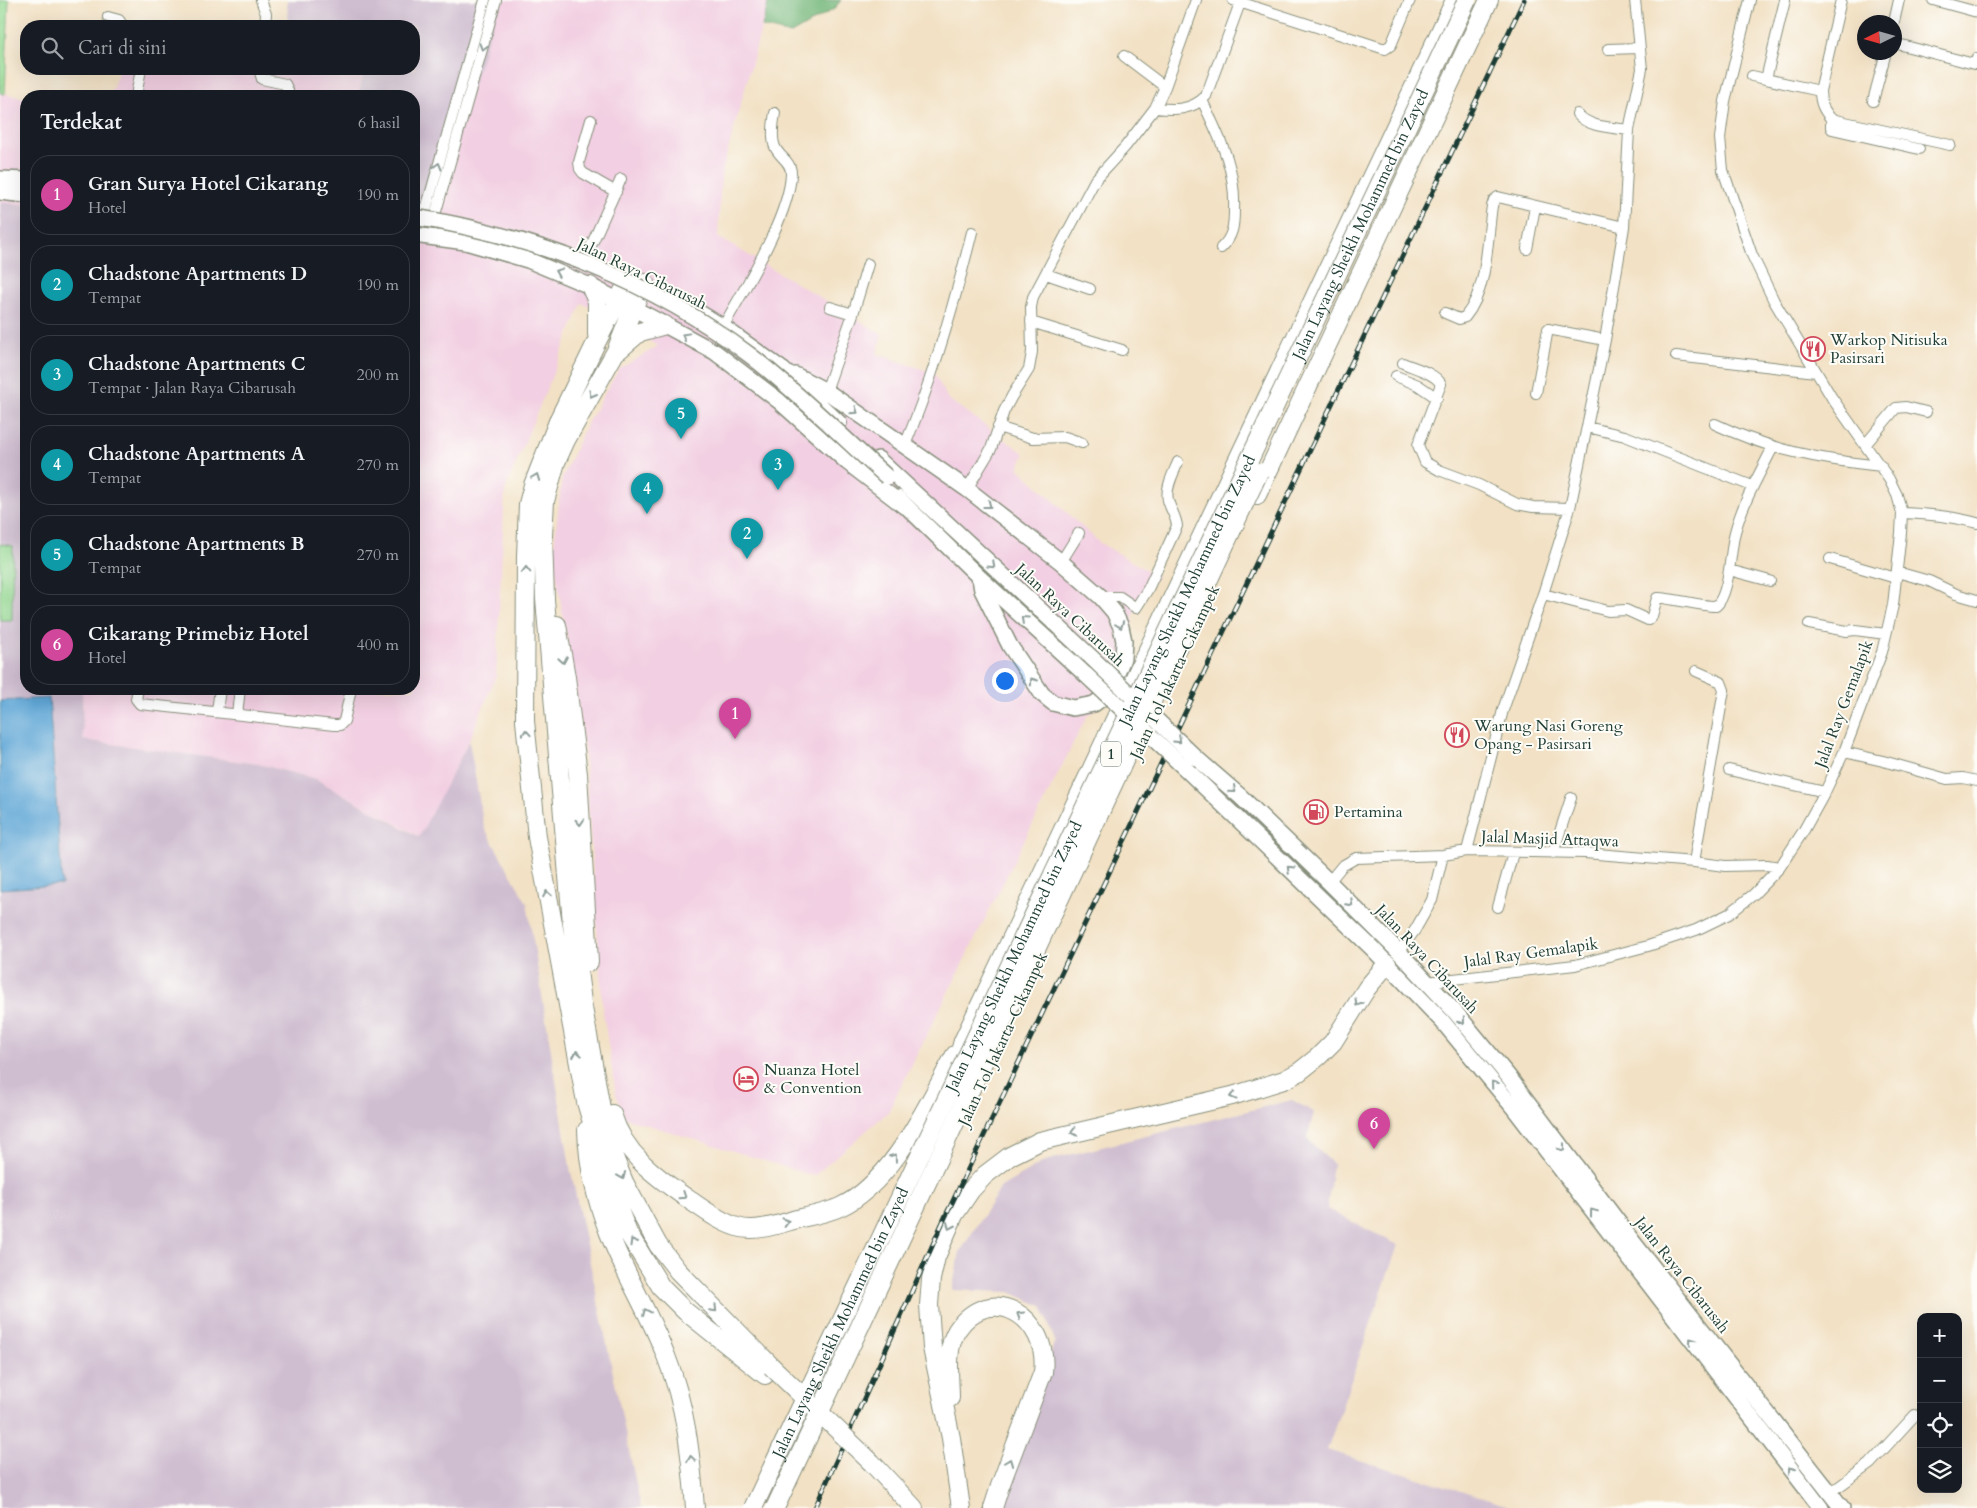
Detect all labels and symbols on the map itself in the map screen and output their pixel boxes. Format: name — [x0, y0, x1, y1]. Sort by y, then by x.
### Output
north arrow — [1857, 15, 1902, 60]
one-way arrow — [478, 42, 488, 50]
street label: Jalan Layang Sheikh Mohammed bin Zayed — [1286, 85, 1434, 365]
one-way arrow — [432, 163, 442, 171]
street label: Jalan Raya Cibarusah — [571, 232, 711, 315]
one-way arrow — [554, 267, 563, 278]
place label: Warkop Nitisuka Pasirsari — [1829, 329, 1948, 369]
one-way arrow — [681, 332, 690, 342]
restaurant icon: Warkop Nitisuka Pasirsari — [1800, 336, 1826, 362]
one-way arrow — [589, 388, 599, 397]
pin: 5 — [665, 398, 697, 439]
one-way arrow — [849, 405, 859, 414]
pin: 3 — [762, 449, 794, 490]
street label: Jalan Layang Sheikh Mohammed bin Zayed — [1113, 451, 1261, 731]
one-way arrow — [529, 473, 540, 482]
pin: 4 — [631, 473, 663, 514]
one-way arrow — [982, 499, 992, 508]
pin: 2 — [731, 518, 763, 559]
street label: Jalan Raya Cibarusah — [1009, 557, 1130, 672]
one-way arrow — [987, 559, 996, 568]
one-way arrow — [521, 566, 531, 574]
street label: Jalan Tol Jakarta–Cikampek — [1124, 581, 1225, 765]
one-way arrow — [1021, 615, 1030, 624]
one-way arrow — [1114, 620, 1124, 629]
street label: Jalal Ray Gemalapik — [1809, 636, 1879, 773]
one-way arrow — [558, 656, 568, 665]
your location — [992, 668, 1018, 694]
one-way arrow — [1030, 677, 1039, 687]
pin: 1 — [719, 698, 751, 739]
place label: Warung Nasi Goreng Opang - Pasirsari — [1473, 715, 1623, 755]
restaurant icon: Warung Nasi Goreng Opang - Pasirsari — [1444, 722, 1470, 748]
one-way arrow — [521, 729, 532, 737]
one-way arrow — [1172, 734, 1181, 743]
road number: 1 — [1101, 742, 1121, 766]
one-way arrow — [1227, 784, 1236, 793]
fuel station icon: Pertamina — [1303, 799, 1329, 825]
place label: Pertamina — [1334, 801, 1403, 823]
street label: Jalan Layang Sheikh Mohammed bin Zayed — [940, 817, 1088, 1097]
one-way arrow — [575, 818, 586, 826]
street label: Jalal Masjid Attaqwa — [1479, 826, 1619, 852]
one-way arrow — [1287, 865, 1296, 874]
one-way arrow — [543, 889, 553, 898]
one-way arrow — [1344, 897, 1353, 906]
street label: Jalan Raya Cibarusah — [1369, 898, 1484, 1019]
street label: Jalal Ray Gemalapik — [1460, 933, 1600, 974]
street label: Jalan Tol Jakarta–Cikampek — [952, 948, 1053, 1132]
one-way arrow — [1354, 998, 1364, 1007]
one-way arrow — [1456, 1015, 1465, 1024]
one-way arrow — [572, 1049, 582, 1058]
place label: Nuanza Hotel & Convention — [764, 1059, 862, 1099]
hotel icon: Nuanza Hotel & Convention — [733, 1066, 759, 1092]
one-way arrow — [1490, 1080, 1499, 1089]
one-way arrow — [1229, 1090, 1237, 1100]
pin: 6 — [1358, 1108, 1390, 1149]
one-way arrow — [1070, 1126, 1079, 1137]
one-way arrow — [1556, 1142, 1565, 1152]
one-way arrow — [889, 1154, 897, 1163]
one-way arrow — [616, 1171, 626, 1180]
street label: Jalan Layang Sheikh Mohammed bin Zayed — [766, 1183, 914, 1463]
one-way arrow — [678, 1189, 687, 1199]
one-way arrow — [1590, 1208, 1599, 1218]
street label: Jalan Raya Cibarusah — [1628, 1211, 1735, 1338]
one-way arrow — [781, 1217, 790, 1228]
one-way arrow — [945, 1221, 956, 1230]
one-way arrow — [629, 1239, 639, 1248]
one-way arrow — [708, 1303, 717, 1312]
one-way arrow — [641, 1308, 652, 1317]
one-way arrow — [1016, 1312, 1025, 1321]
one-way arrow — [1689, 1338, 1697, 1347]
one-way arrow — [686, 1455, 697, 1463]
one-way arrow — [1003, 1458, 1013, 1467]
one-way arrow — [1788, 1467, 1796, 1476]

